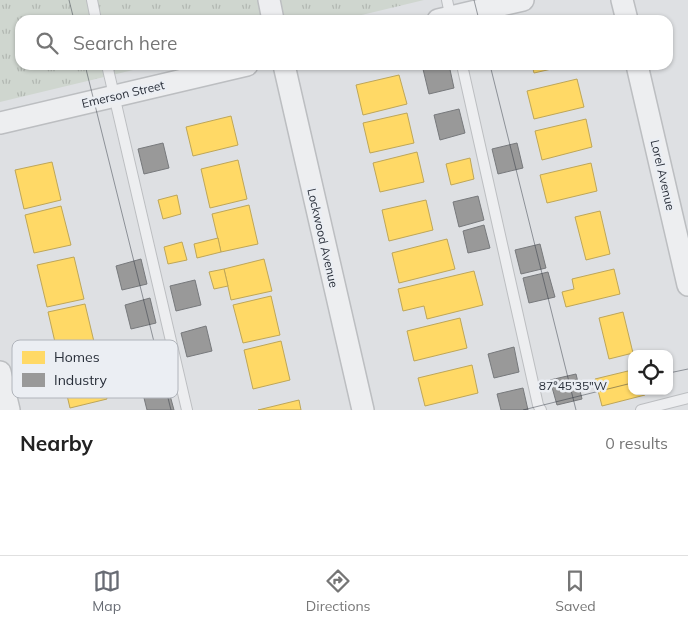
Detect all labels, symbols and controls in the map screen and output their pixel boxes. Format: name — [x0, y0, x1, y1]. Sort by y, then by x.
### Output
search box — [15, 15, 673, 70]
icon: search — [33, 29, 61, 57]
text: Search here — [73, 31, 177, 55]
street label: Emerson Street — [80, 77, 166, 111]
street label: Lorel Avenue — [648, 138, 678, 212]
street label: Lockwood Avenue — [304, 187, 342, 289]
legend — [12, 340, 178, 398]
text: Homes — [54, 348, 100, 366]
map controls — [628, 350, 673, 395]
button: locate — [628, 350, 673, 395]
text: Industry — [54, 371, 108, 389]
text: 87°45'35"W — [539, 378, 607, 393]
text: Nearby — [20, 430, 93, 456]
text: 0 results — [605, 433, 668, 453]
tab: Map — [92, 567, 121, 615]
tab: Directions — [306, 567, 371, 615]
tab: Saved — [555, 567, 596, 615]

